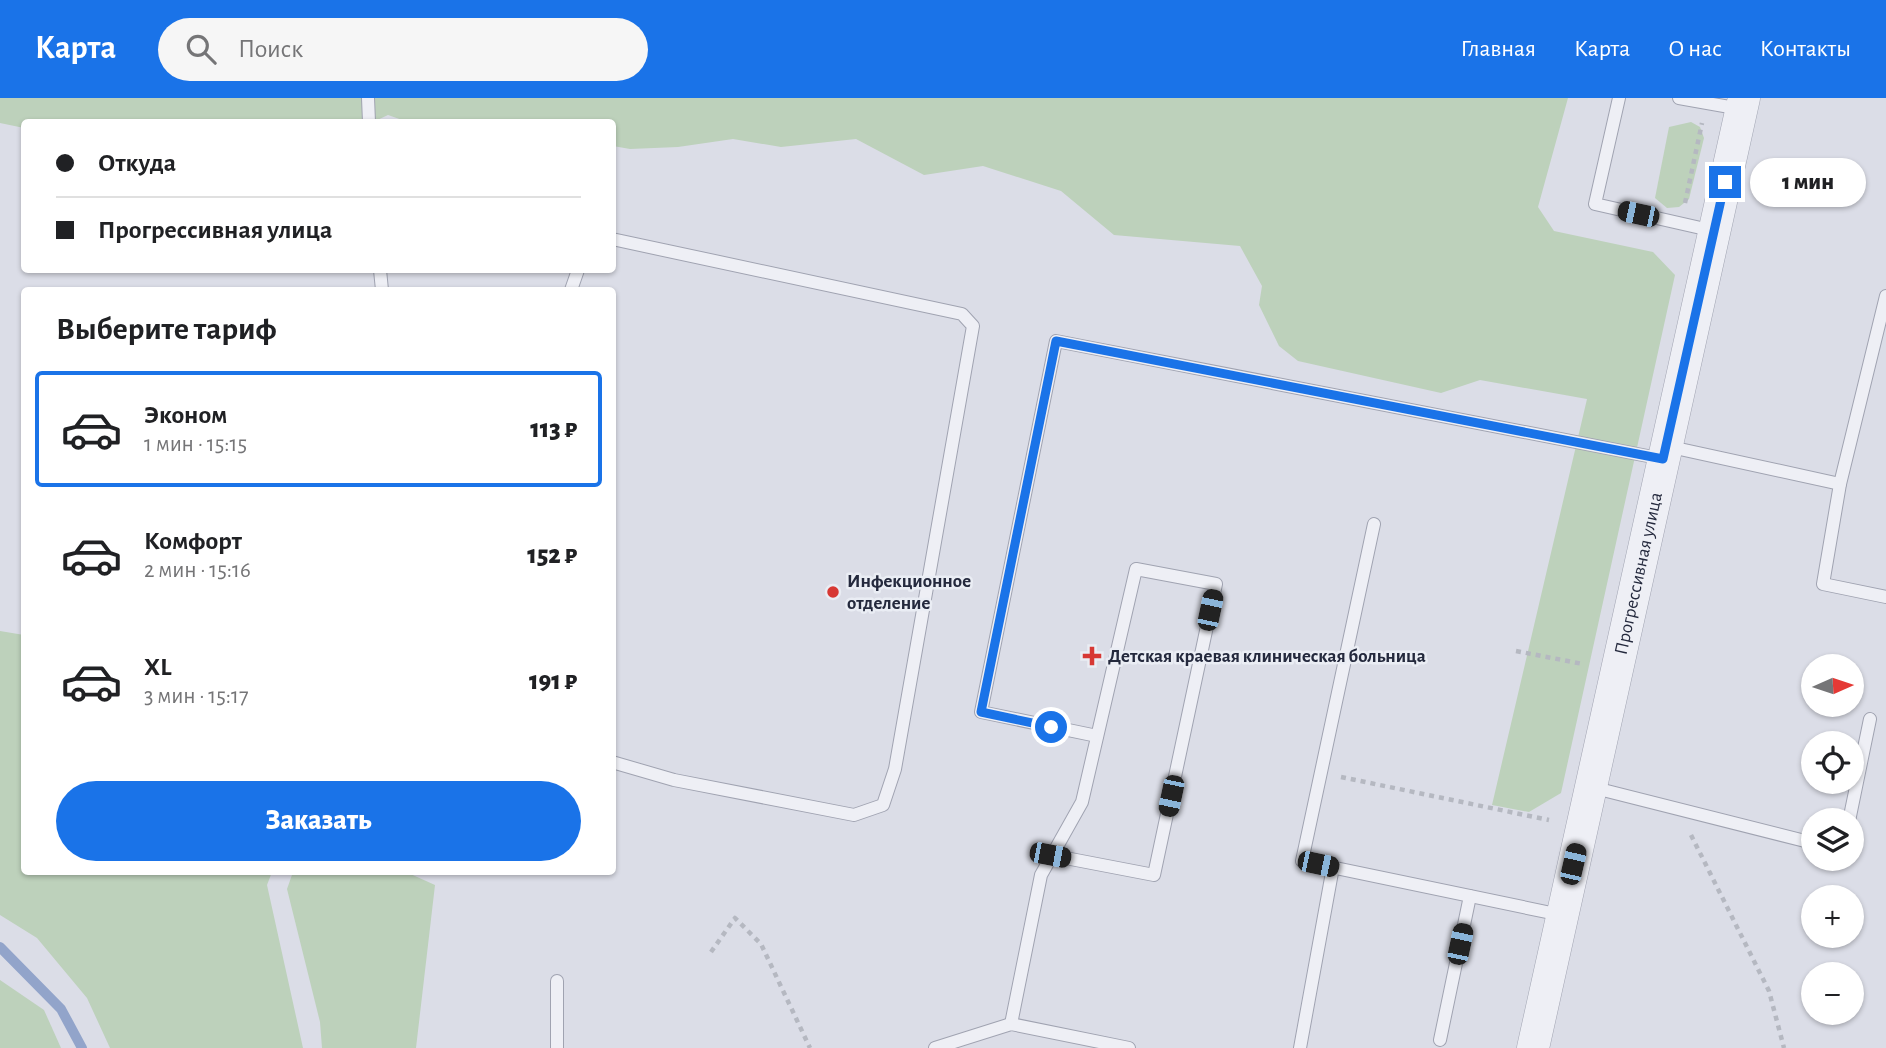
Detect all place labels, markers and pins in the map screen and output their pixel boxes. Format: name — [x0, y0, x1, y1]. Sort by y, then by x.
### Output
place label: Инфекционное отделение — [847, 572, 971, 613]
marker: Инфекционное отделение — [825, 584, 841, 600]
marker: Детская краевая клиническая больница — [1082, 646, 1102, 666]
place label: Детская краевая клиническая больница — [1108, 647, 1426, 666]

